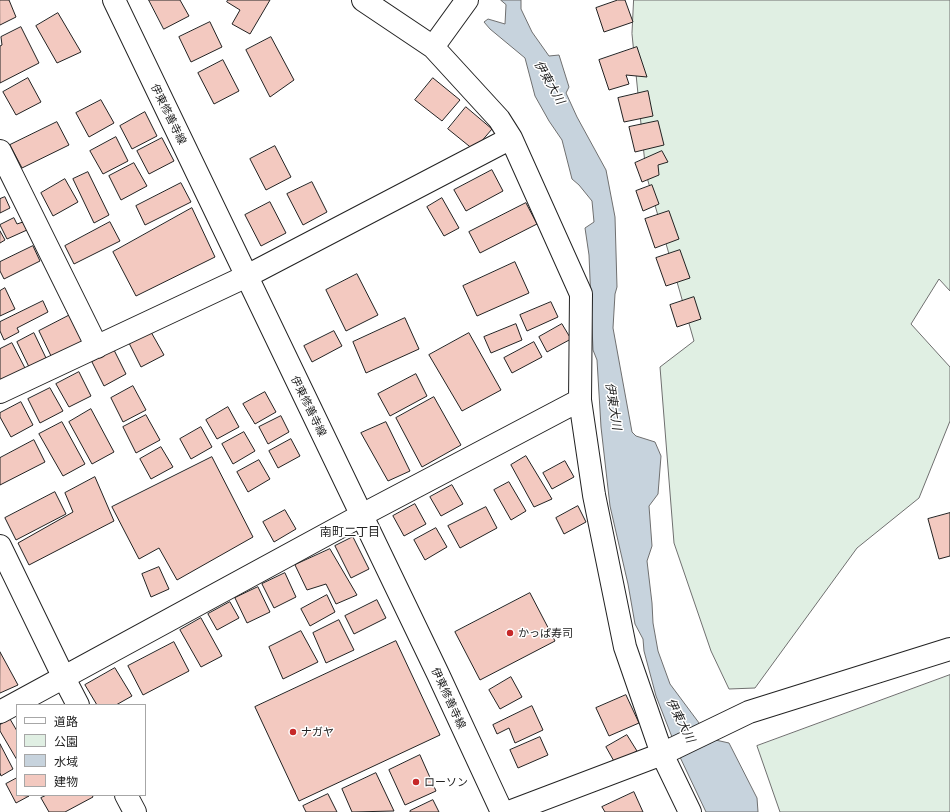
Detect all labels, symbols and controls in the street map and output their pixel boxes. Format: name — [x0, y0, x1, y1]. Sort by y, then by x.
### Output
water label: 伊東大川 — [532, 58, 568, 106]
street label: 伊東修善寺線 — [149, 81, 189, 147]
street label: 伊東修善寺線 — [289, 373, 329, 439]
water label: 伊東大川 — [603, 381, 625, 431]
district label: 南町二丁目 — [320, 524, 380, 538]
place label: かっぱ寿司 — [518, 626, 573, 640]
marker: かっぱ寿司 — [505, 628, 515, 638]
street label: 伊東修善寺線 — [429, 665, 469, 731]
water label: 伊東大川 — [664, 695, 698, 745]
legend — [16, 704, 146, 796]
text: 道路 — [54, 712, 78, 729]
place label: ナガヤ — [301, 725, 334, 739]
marker: ナガヤ — [288, 727, 298, 737]
text: 公園 — [54, 732, 78, 749]
text: 水域 — [54, 752, 78, 769]
text: 建物 — [54, 772, 78, 789]
place label: ローソン — [424, 775, 468, 789]
marker: ローソン — [411, 777, 421, 787]

